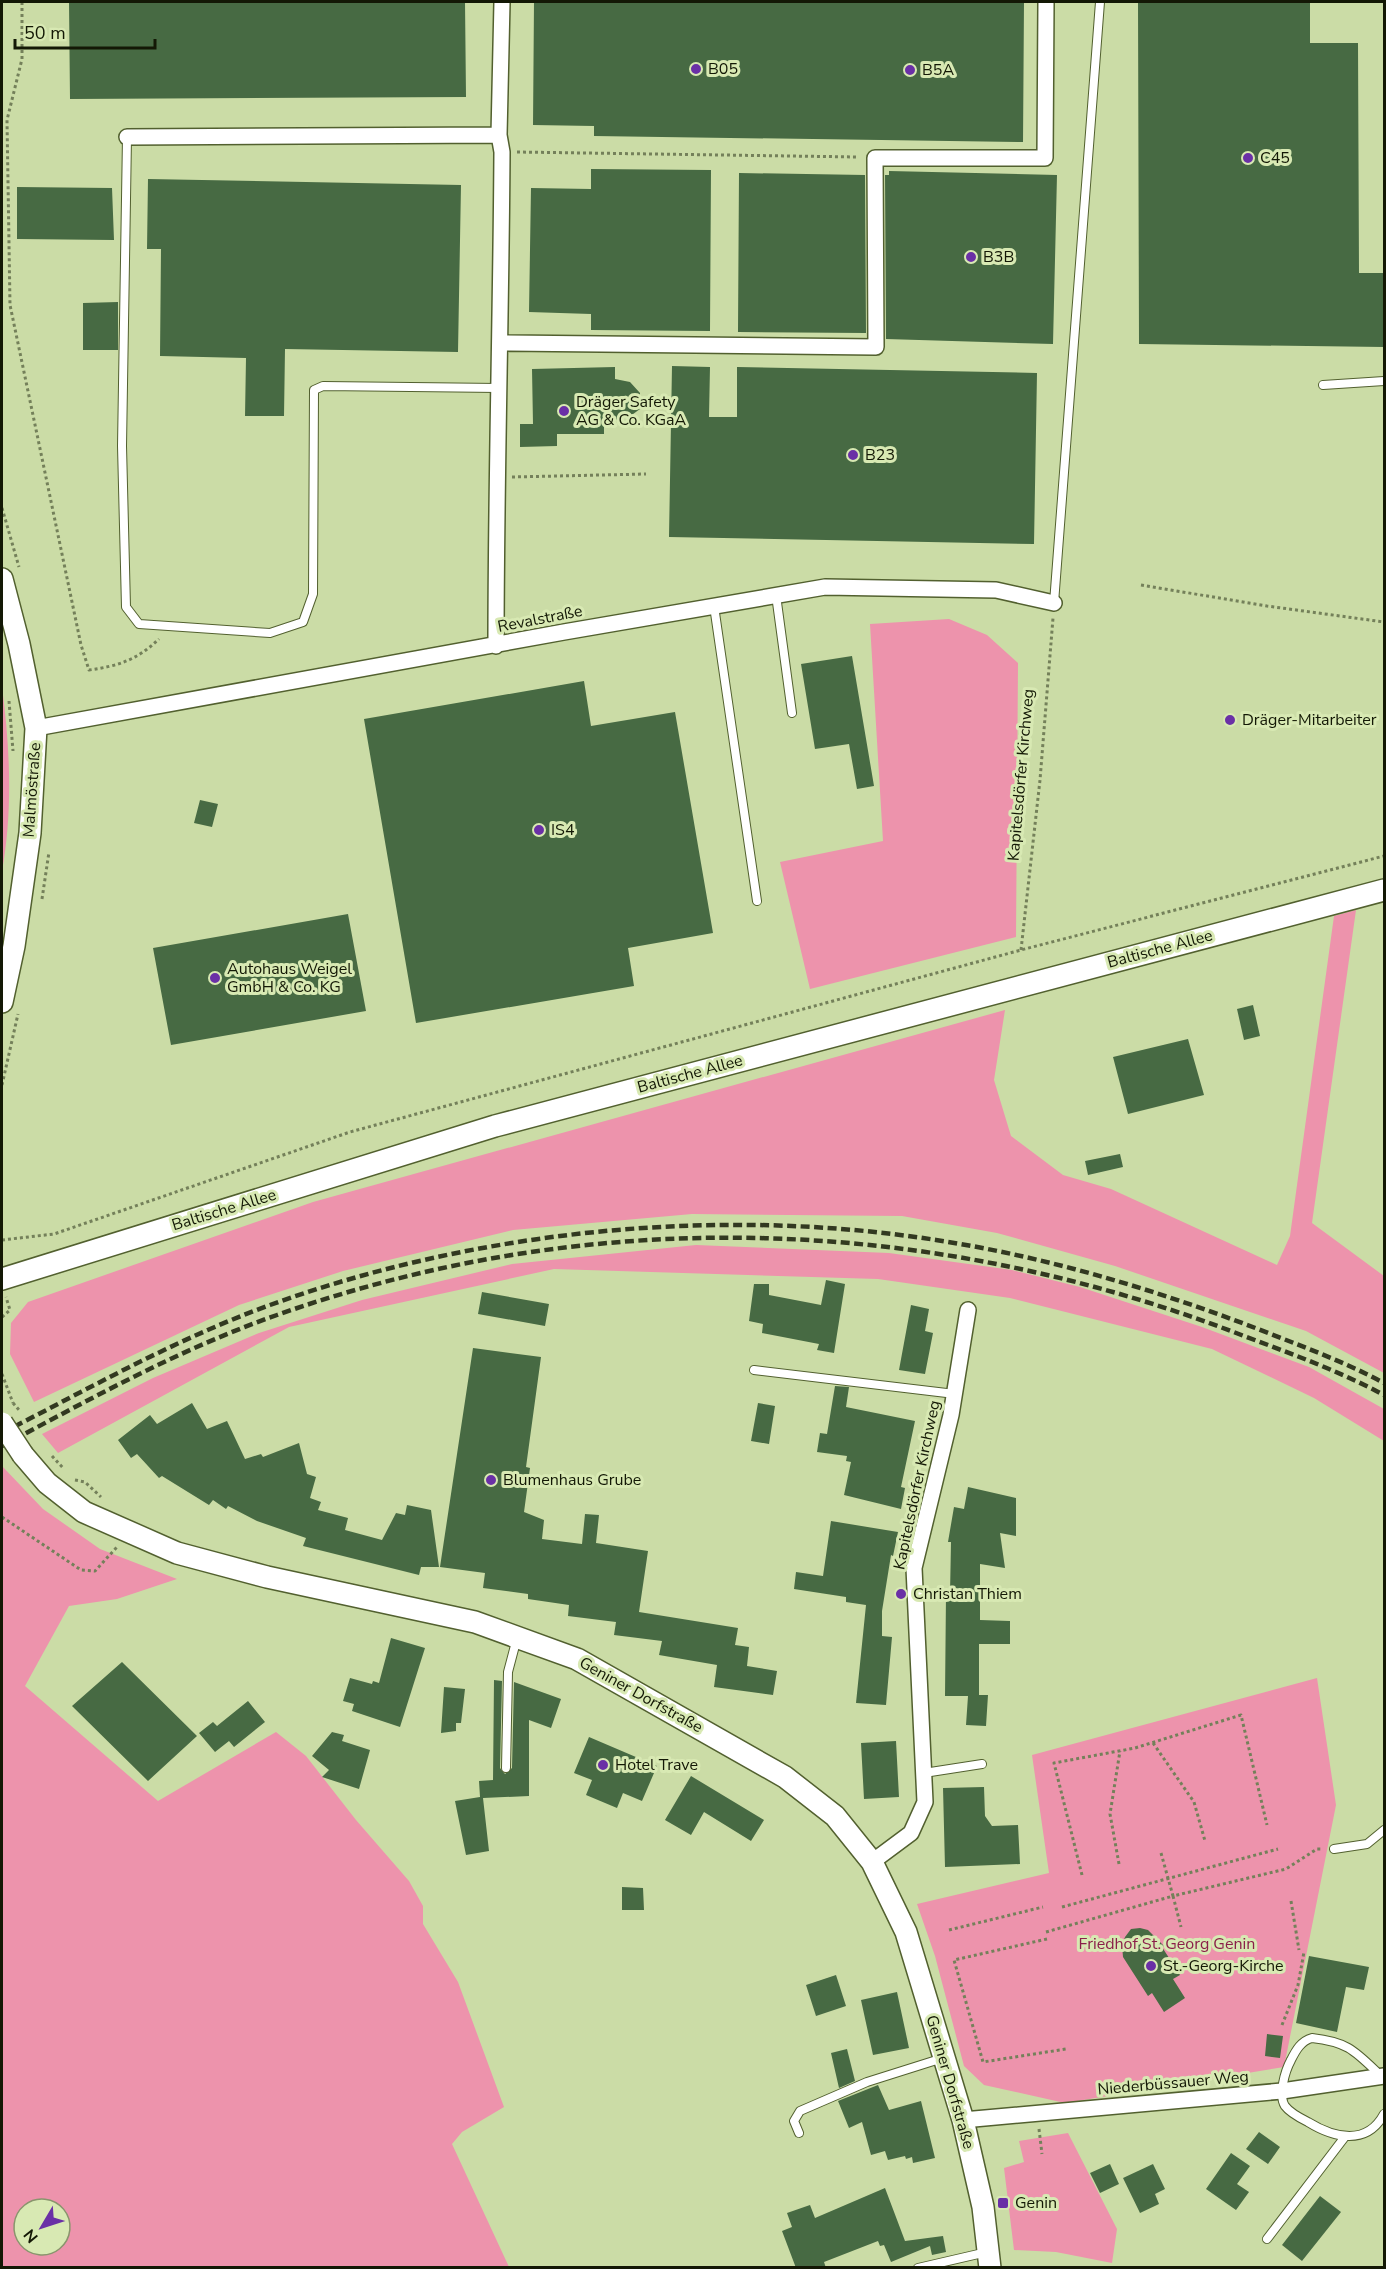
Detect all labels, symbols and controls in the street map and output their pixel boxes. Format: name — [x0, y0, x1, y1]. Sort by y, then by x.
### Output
scale bar — [15, 12, 154, 50]
text: 50 m — [24, 21, 66, 45]
place label: B05 — [708, 58, 738, 80]
place label: B5A — [922, 59, 954, 81]
marker: B05 — [689, 62, 703, 76]
marker: B5A — [903, 63, 917, 77]
place label: C45 — [1260, 147, 1290, 169]
marker: C45 — [1241, 151, 1255, 165]
place label: B3B — [983, 246, 1014, 268]
marker: B3B — [964, 250, 978, 264]
place label: Dräger Safety AG & Co. KGaA — [576, 391, 687, 431]
marker: Dräger Safety AG & Co. KGaA — [557, 404, 571, 418]
place label: B23 — [865, 444, 895, 466]
marker: B23 — [846, 448, 860, 462]
street label: Revalstraße — [496, 600, 584, 638]
street label: Kapitelsdörfer Kirchweg — [1003, 688, 1039, 862]
place label: Dräger-Mitarbeiter — [1242, 709, 1377, 731]
marker: Dräger-Mitarbeiter — [1223, 713, 1237, 727]
street label: Malmöstraße — [18, 742, 46, 838]
place label: IS4 — [551, 819, 575, 841]
marker: IS4 — [532, 823, 546, 837]
street label: Baltische Allee — [1105, 924, 1215, 974]
place label: Autohaus Weigel GmbH & Co. KG — [227, 958, 352, 998]
marker: Autohaus Weigel GmbH & Co. KG — [208, 971, 222, 985]
street label: Baltische Allee — [635, 1049, 745, 1099]
street label: Baltische Allee — [169, 1184, 279, 1236]
street label: Kapitelsdörfer Kirchweg — [888, 1398, 946, 1572]
place label: Blumenhaus Grube — [503, 1469, 641, 1491]
marker: Blumenhaus Grube — [484, 1473, 498, 1487]
place label: Christan Thiem — [913, 1583, 1022, 1605]
marker: Christan Thiem — [894, 1587, 908, 1601]
street label: Geniner Dorfstraße — [575, 1652, 707, 1738]
place label: Hotel Trave — [615, 1754, 698, 1776]
marker: Hotel Trave — [596, 1758, 610, 1772]
park label: Friedhof St. Georg Genin — [1079, 1933, 1255, 1955]
place label: St.-Georg-Kirche — [1163, 1955, 1284, 1977]
marker: St.-Georg-Kirche — [1144, 1959, 1158, 1973]
street label: Geniner Dorfstraße — [920, 2013, 980, 2151]
street label: Niederbüssauer Weg — [1096, 2065, 1250, 2101]
place label: Genin — [1015, 2192, 1057, 2214]
marker: Genin — [996, 2196, 1010, 2210]
north arrow — [12, 2197, 72, 2257]
text: N — [19, 2224, 43, 2247]

